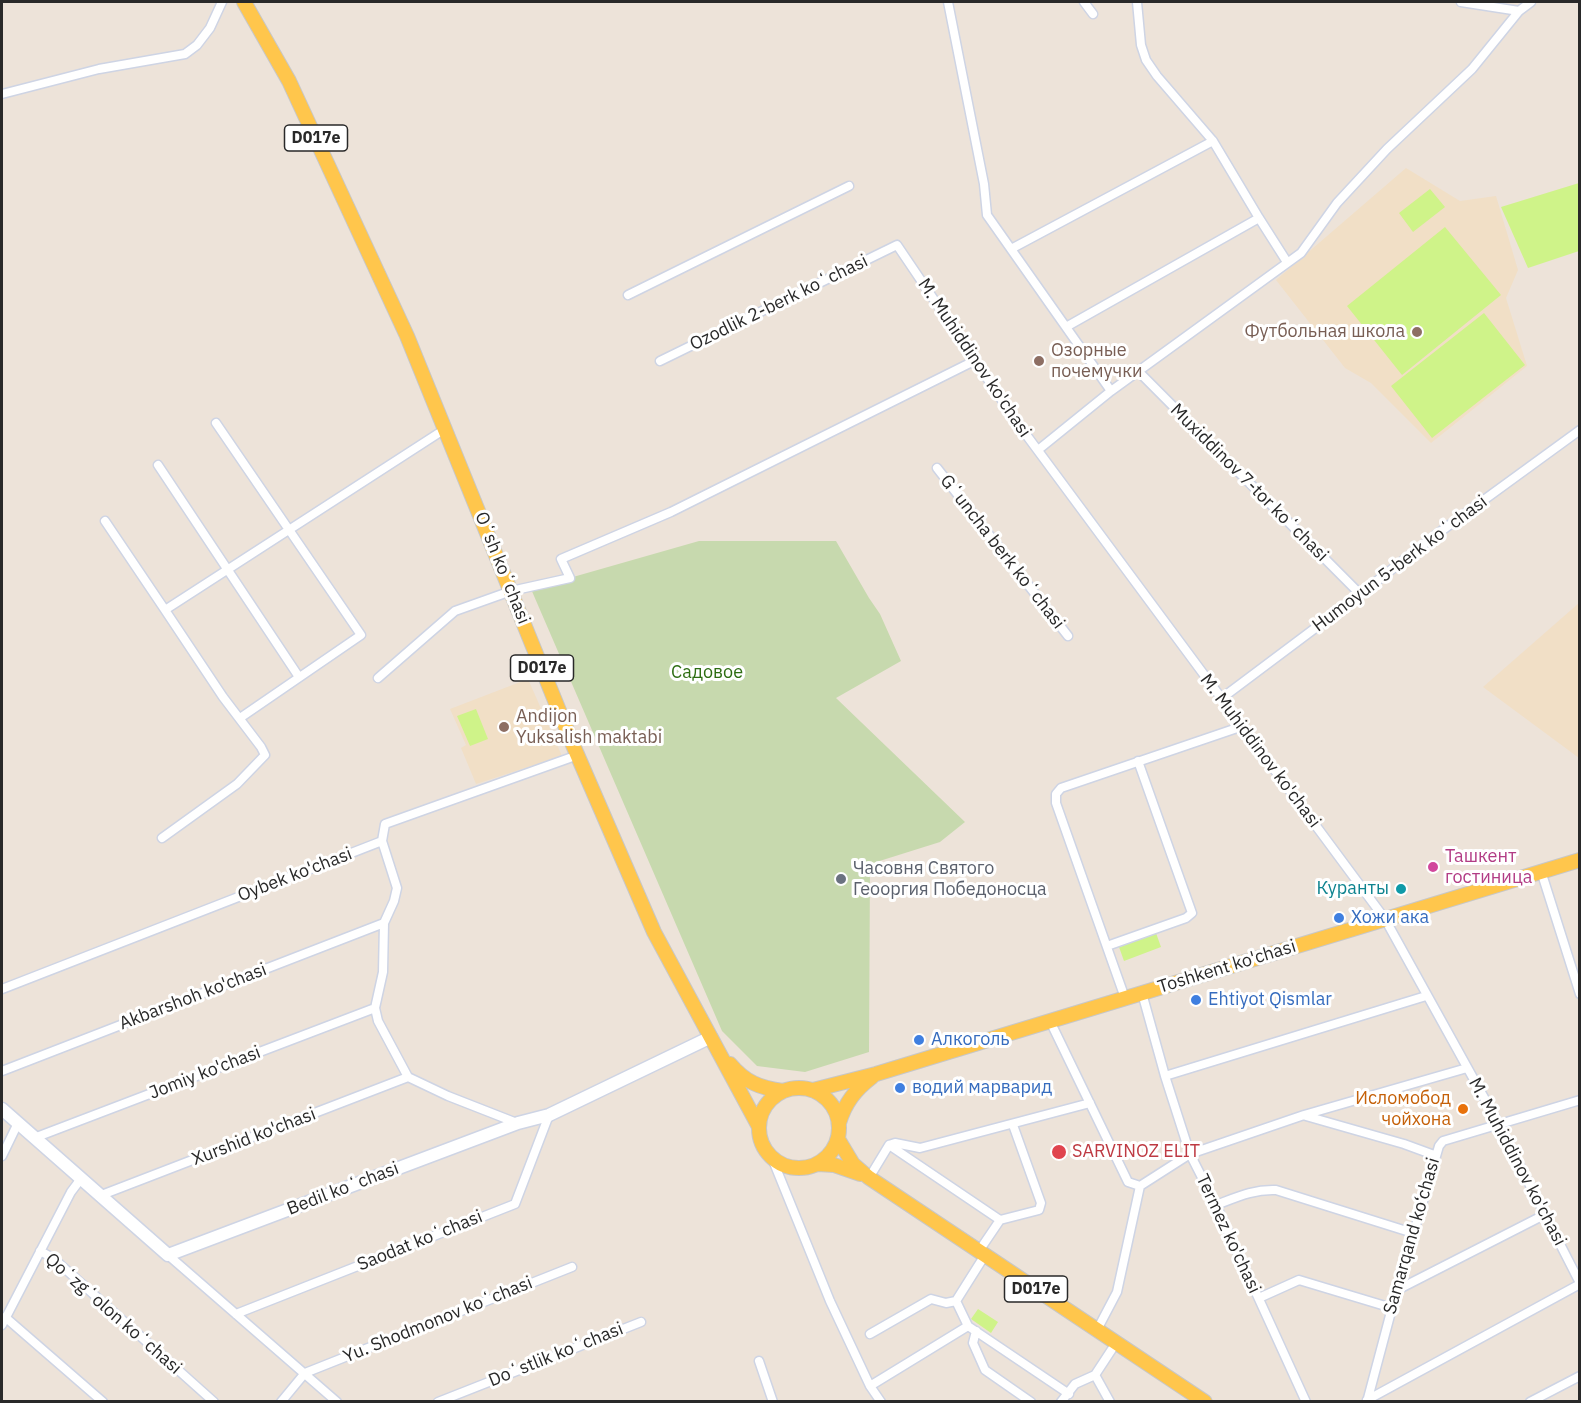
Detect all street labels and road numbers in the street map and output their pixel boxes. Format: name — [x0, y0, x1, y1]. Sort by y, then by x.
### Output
road number: D017e — [284, 125, 348, 151]
street label: Ozodlik 2-berk koʻchasi — [686, 250, 872, 356]
street label: M. Muhiddinov ko'chasi — [913, 274, 1035, 442]
street label: Muxiddinov 7-tor koʻchasi — [1166, 400, 1332, 566]
street label: Gʻuncha berk koʻchasi — [935, 471, 1069, 633]
street label: Humoyun 5-berk koʻchasi — [1308, 491, 1492, 637]
street label: Oʻsh koʻchasi — [470, 509, 534, 627]
road number: D017e — [510, 655, 574, 681]
street label: M. Muhiddinov ko'chasi — [1195, 670, 1325, 832]
street label: Oybek ko'chasi — [235, 843, 355, 907]
street label: Toshkent ko'chasi — [1155, 936, 1299, 998]
street label: Akbarshoh ko'chasi — [116, 959, 270, 1035]
street label: Jomiy ko'chasi — [146, 1042, 264, 1104]
street label: M. Muhiddinov ko'chasi — [1464, 1074, 1570, 1250]
street label: Xurshid ko'chasi — [189, 1103, 319, 1171]
street label: Samarqand ko‘chasi — [1379, 1155, 1445, 1317]
street label: Bedil koʻchasi — [284, 1158, 402, 1220]
street label: Termez ko'chasi — [1191, 1171, 1265, 1297]
street label: Saodat koʻchasi — [354, 1206, 486, 1276]
street label: Qoʻzgʻolon koʻchasi — [40, 1249, 186, 1379]
street label: Yu. Shodmonov koʻchasi — [340, 1272, 536, 1368]
road number: D017e — [1004, 1276, 1068, 1302]
street label: Doʻstlik koʻchasi — [486, 1318, 626, 1392]

